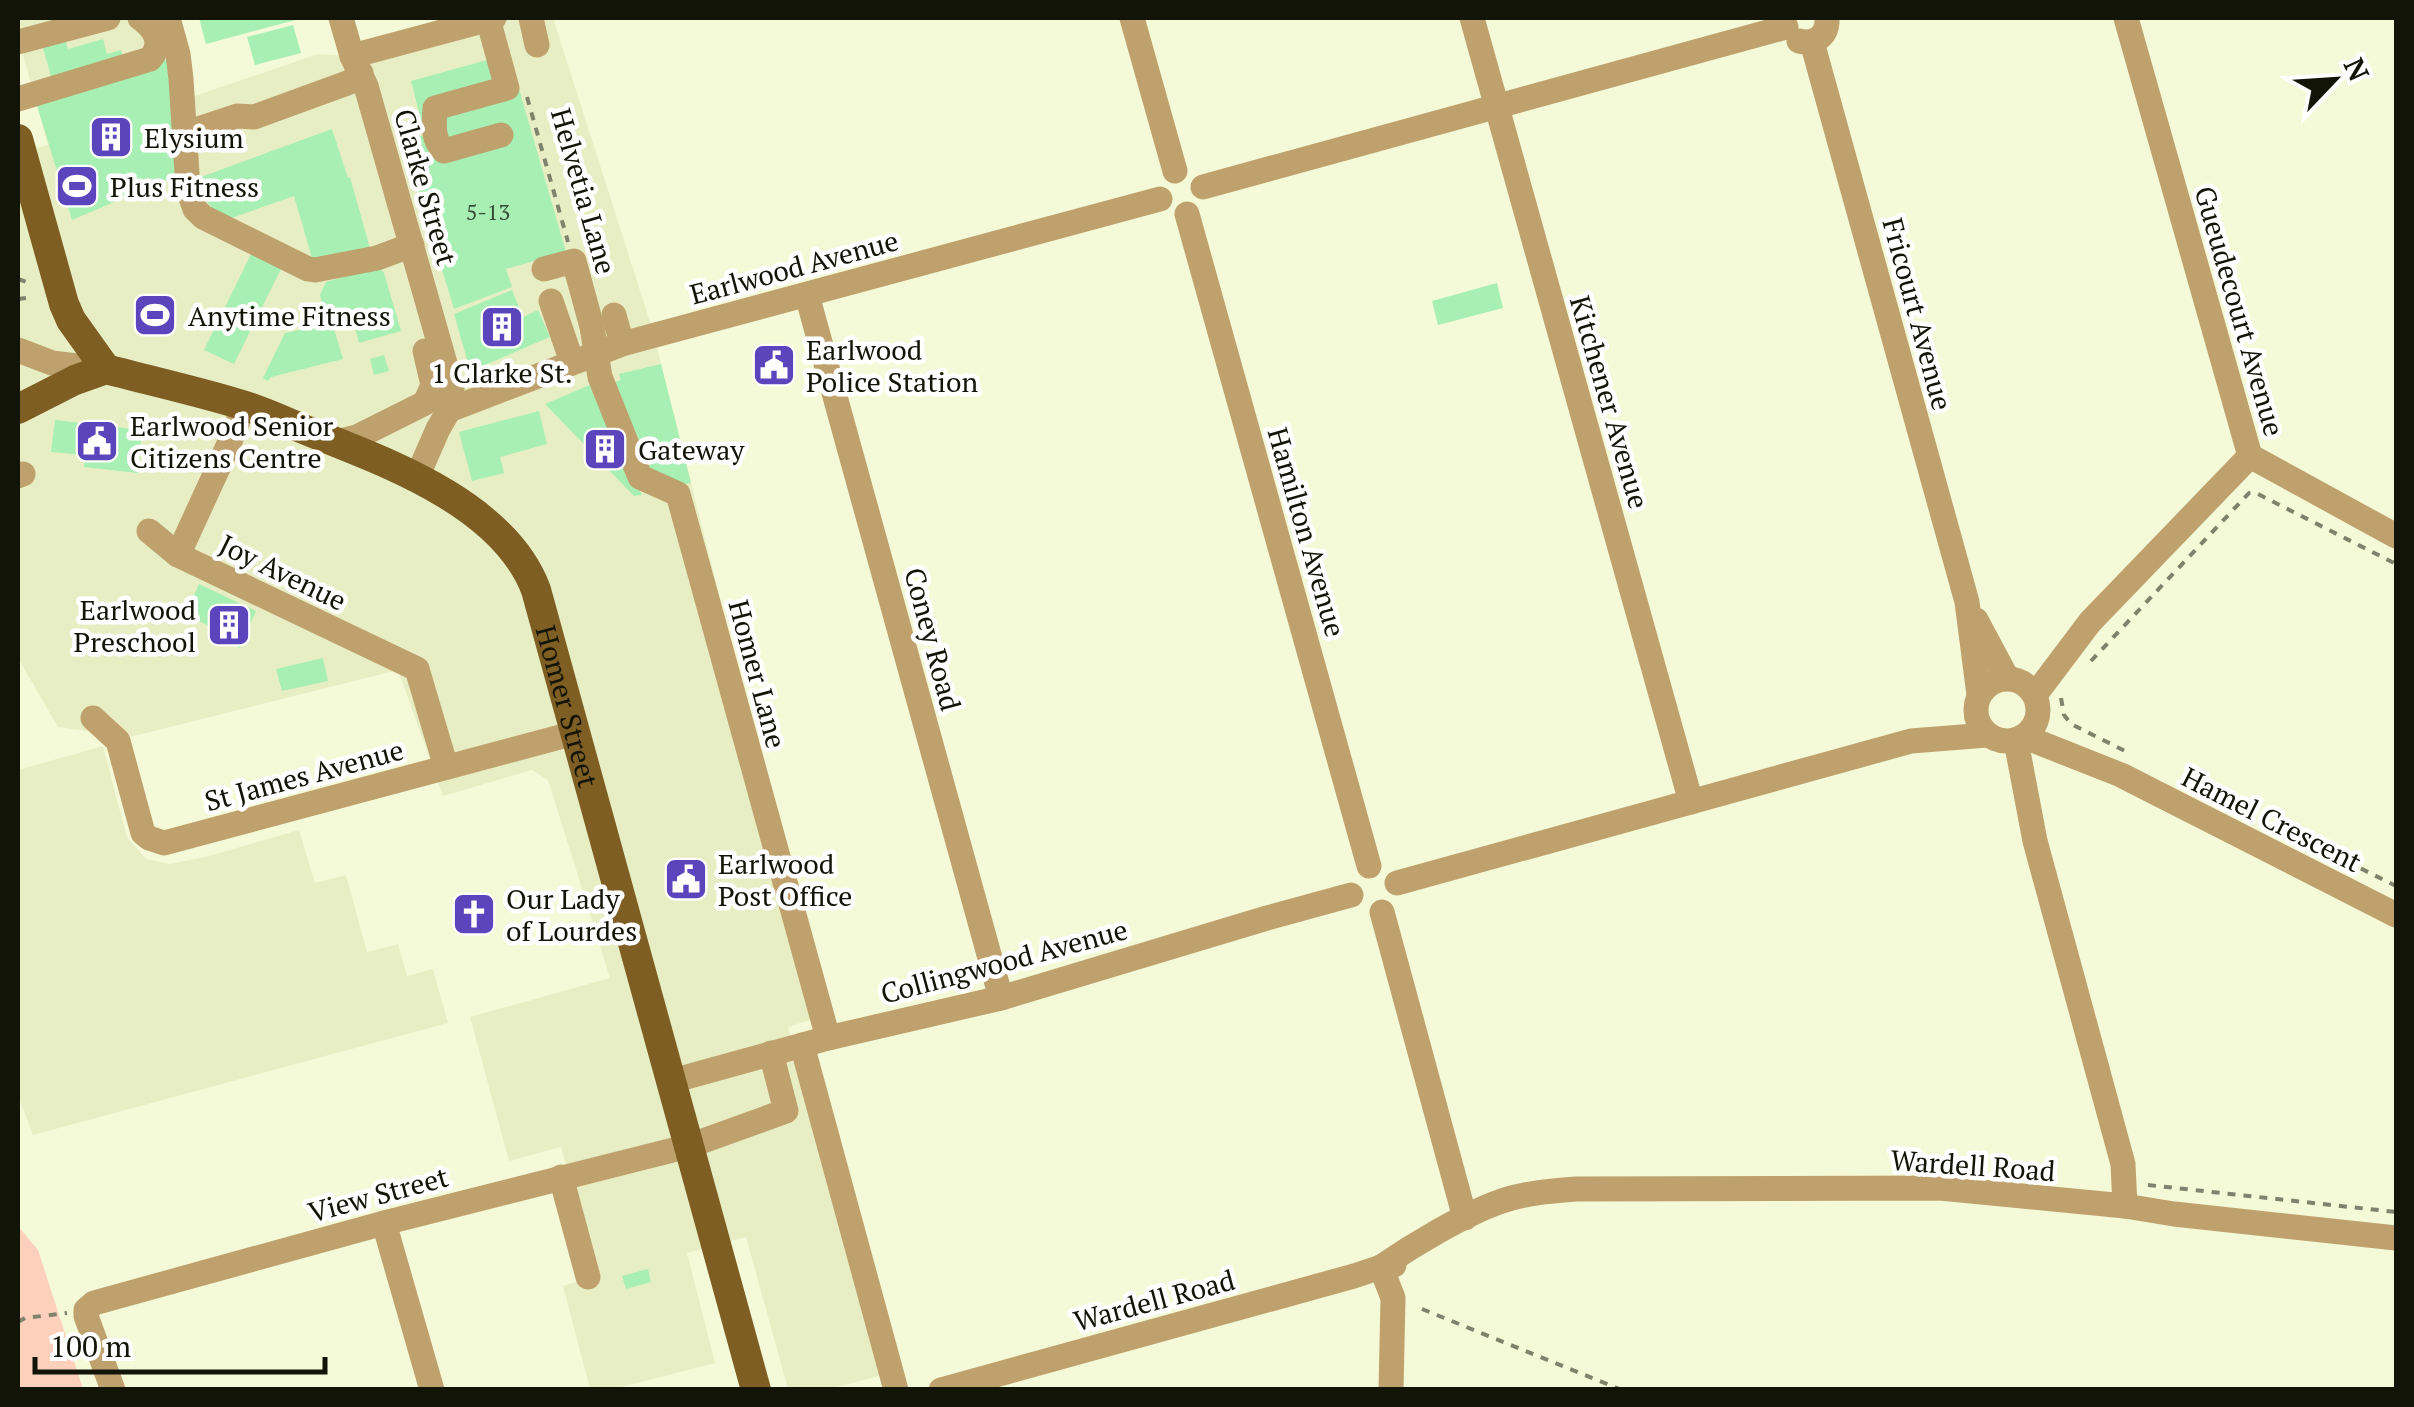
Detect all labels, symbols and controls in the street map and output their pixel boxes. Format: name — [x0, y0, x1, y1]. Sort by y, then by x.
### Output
north arrow — [2284, 30, 2384, 130]
text: N — [2336, 52, 2378, 87]
street label: Clarke Street — [386, 104, 466, 270]
street label: Helvetia Lane — [543, 104, 625, 278]
building icon: Elysium — [88, 114, 134, 160]
place label: Elysium — [144, 119, 244, 156]
sports icon: Plus Fitness — [54, 163, 100, 209]
place label: Plus Fitness — [110, 168, 259, 205]
street label: Gueudecourt Avenue — [2187, 182, 2293, 440]
house number: 5-13 — [466, 197, 510, 226]
street label: Fricourt Avenue — [1875, 214, 1961, 414]
street label: Earlwood Avenue — [686, 221, 902, 313]
street label: Kitchener Avenue — [1562, 291, 1658, 513]
sports icon: Anytime Fitness — [132, 292, 178, 338]
place label: Anytime Fitness — [188, 297, 391, 334]
building icon: 1 Clarke St. — [479, 304, 525, 350]
place label: Earlwood Police Station — [806, 331, 978, 400]
public building icon: Earlwood Police Station — [751, 342, 797, 388]
place label: 1 Clarke St. — [431, 354, 573, 391]
place label: Earlwood Senior Citizens Centre — [130, 407, 334, 476]
public building icon: Earlwood Senior Citizens Centre — [74, 418, 120, 464]
street label: Hamilton Avenue — [1259, 423, 1355, 641]
building icon: Gateway — [582, 426, 628, 472]
place label: Gateway — [638, 431, 745, 468]
street label: Joy Avenue — [213, 525, 353, 619]
street label: Coney Road — [896, 563, 970, 715]
place label: Earlwood Preschool — [73, 591, 196, 660]
street label: Homer Lane — [720, 596, 796, 752]
building icon: Earlwood Preschool — [206, 602, 252, 648]
street label: Homer Street — [528, 621, 608, 792]
street label: St James Avenue — [201, 731, 407, 819]
street label: Hamel Crescent — [2176, 758, 2369, 880]
place label: Earlwood Post Office — [718, 845, 852, 914]
public building icon: Earlwood Post Office — [663, 856, 709, 902]
place label: Our Lady of Lourdes — [506, 880, 637, 949]
church icon: Our Lady of Lourdes — [451, 891, 497, 937]
street label: Collingwood Avenue — [877, 910, 1131, 1012]
street label: Wardell Road — [1889, 1141, 2057, 1189]
street label: View Street — [304, 1157, 453, 1230]
street label: Wardell Road — [1070, 1261, 1238, 1339]
scale bar — [35, 1312, 325, 1374]
text: 100 m — [50, 1326, 131, 1366]

